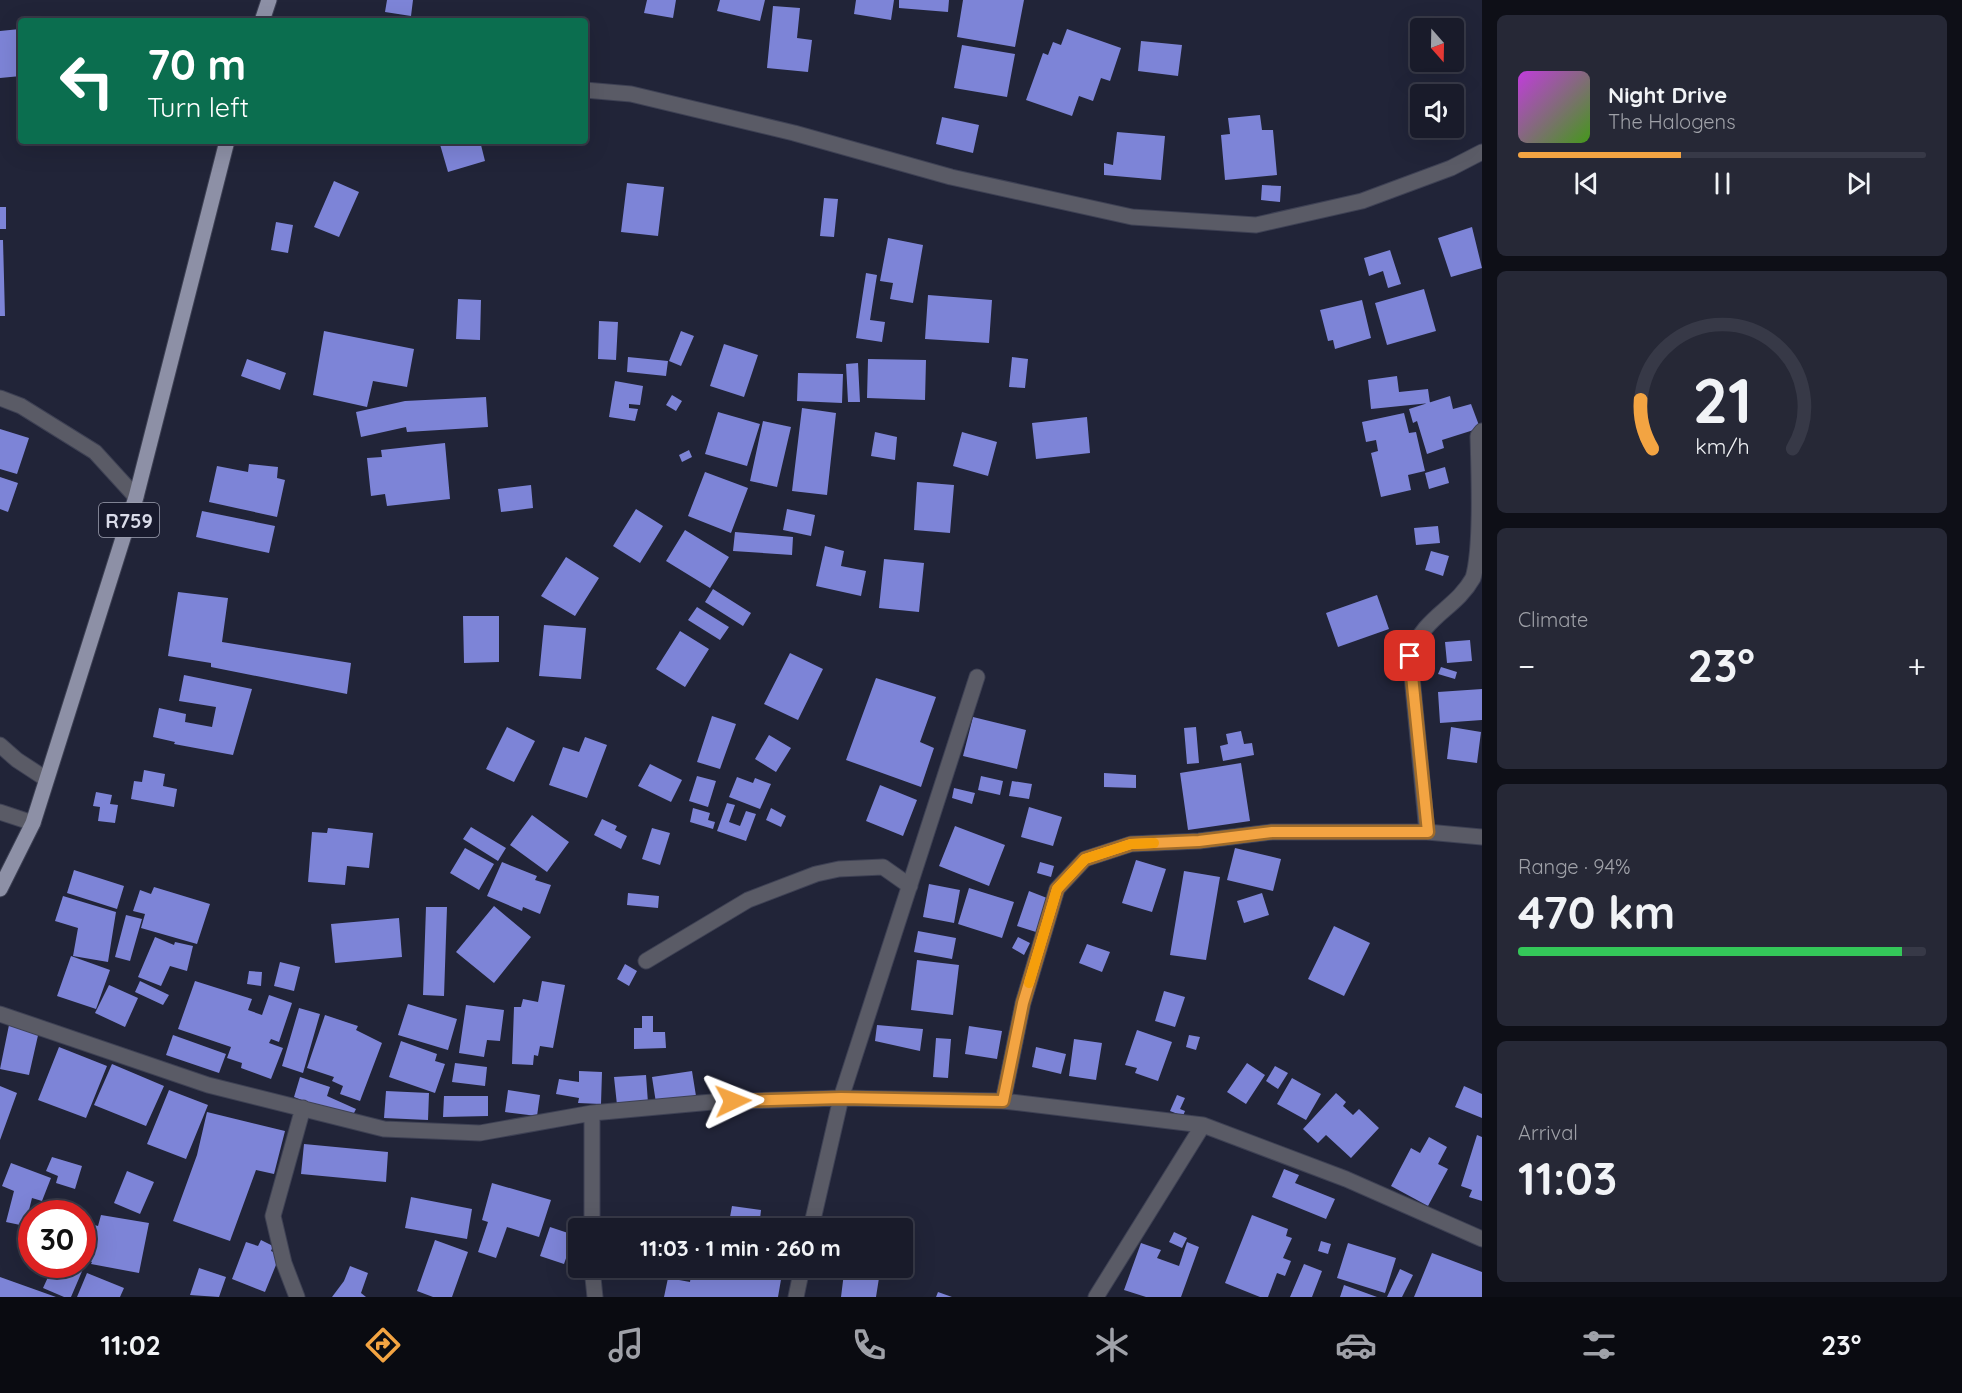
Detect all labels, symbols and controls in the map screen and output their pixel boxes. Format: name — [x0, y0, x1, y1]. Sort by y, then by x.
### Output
north arrow — [1410, 18, 1464, 72]
map controls — [1410, 18, 1464, 138]
text: 70 m — [147, 38, 246, 91]
icon: left — [48, 42, 126, 120]
text: Night Drive — [1608, 81, 1727, 109]
button: sound — [1410, 84, 1464, 138]
text: Turn left — [147, 90, 249, 124]
text: The Halogens — [1608, 109, 1736, 134]
icon: previous — [1570, 167, 1603, 200]
icon: pause — [1706, 167, 1739, 200]
icon: next — [1842, 167, 1875, 200]
text: 21 — [1692, 361, 1752, 439]
text: km/h — [1695, 434, 1749, 460]
road number: R759 — [99, 503, 159, 537]
text: Climate — [1518, 607, 1588, 632]
pin — [1384, 630, 1435, 681]
text: 23° — [1688, 637, 1755, 693]
icon: arrive — [1393, 639, 1426, 672]
text: − — [1518, 645, 1535, 686]
text: + — [1907, 645, 1926, 686]
text: Range · 94% — [1518, 854, 1631, 879]
text: 470 km — [1518, 884, 1675, 940]
position arrow — [701, 1069, 765, 1133]
text: Arrival — [1518, 1120, 1578, 1145]
text: 11:03 — [1518, 1150, 1617, 1206]
speed limit sign: 30 — [18, 1200, 96, 1278]
text: 11:03 · 1 min · 260 m — [640, 1234, 841, 1262]
icon: directions — [362, 1324, 404, 1366]
icon: music — [605, 1324, 647, 1366]
icon: phone — [848, 1324, 890, 1366]
icon: climate — [1091, 1324, 1133, 1366]
icon: car — [1335, 1324, 1377, 1366]
icon: filters — [1578, 1324, 1620, 1366]
text: 11:02 — [101, 1328, 161, 1362]
text: 23° — [1821, 1328, 1861, 1362]

